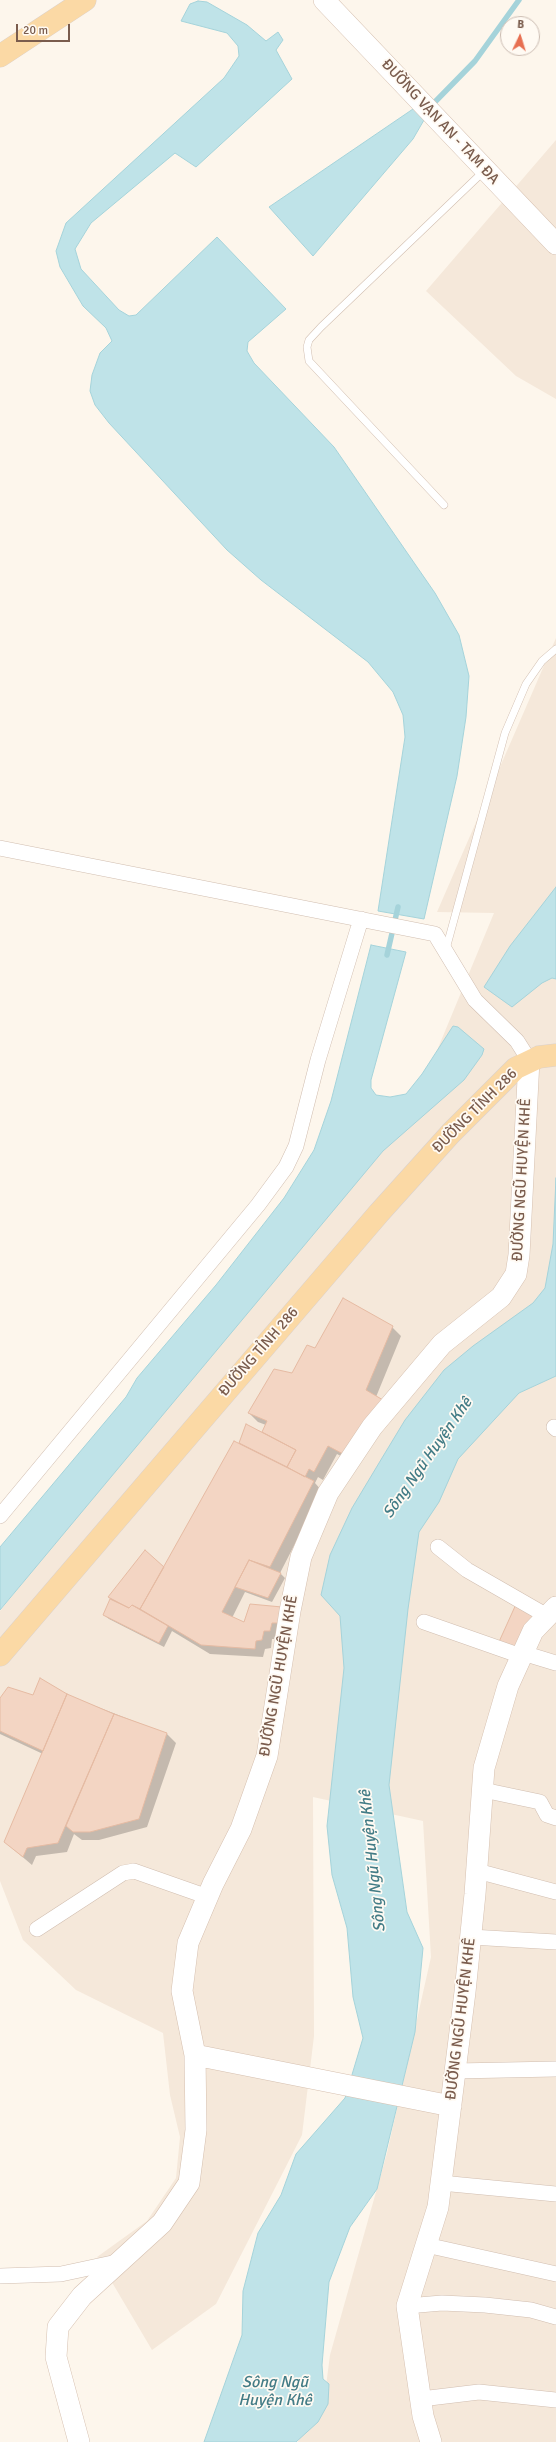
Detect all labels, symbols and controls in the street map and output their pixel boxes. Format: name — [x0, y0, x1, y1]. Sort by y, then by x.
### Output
scale bar — [18, 16, 72, 42]
north arrow — [500, 16, 540, 56]
text: B — [517, 18, 525, 31]
text: 20 m — [23, 23, 48, 38]
street label: ĐƯỜNG VẠN AN - TAM ĐA — [377, 56, 503, 188]
street label: ĐƯỜNG TỈNH 286 — [429, 1065, 521, 1157]
street label: ĐƯỜNG NGŨ HUYỆN KHÊ — [509, 1098, 535, 1262]
street label: ĐƯỜNG TỈNH 286 — [215, 1304, 303, 1400]
water label: Sông Ngũ Huyện Khê — [379, 1394, 477, 1522]
street label: ĐƯỜNG NGŨ HUYỆN KHÊ — [256, 1594, 302, 1758]
water label: Sông Ngũ Huyện Khê — [356, 1789, 390, 1933]
street label: ĐƯỜNG NGŨ HUYỆN KHÊ — [442, 1937, 480, 2101]
water label: Sông Ngũ Huyện Khê — [238, 2373, 312, 2411]

